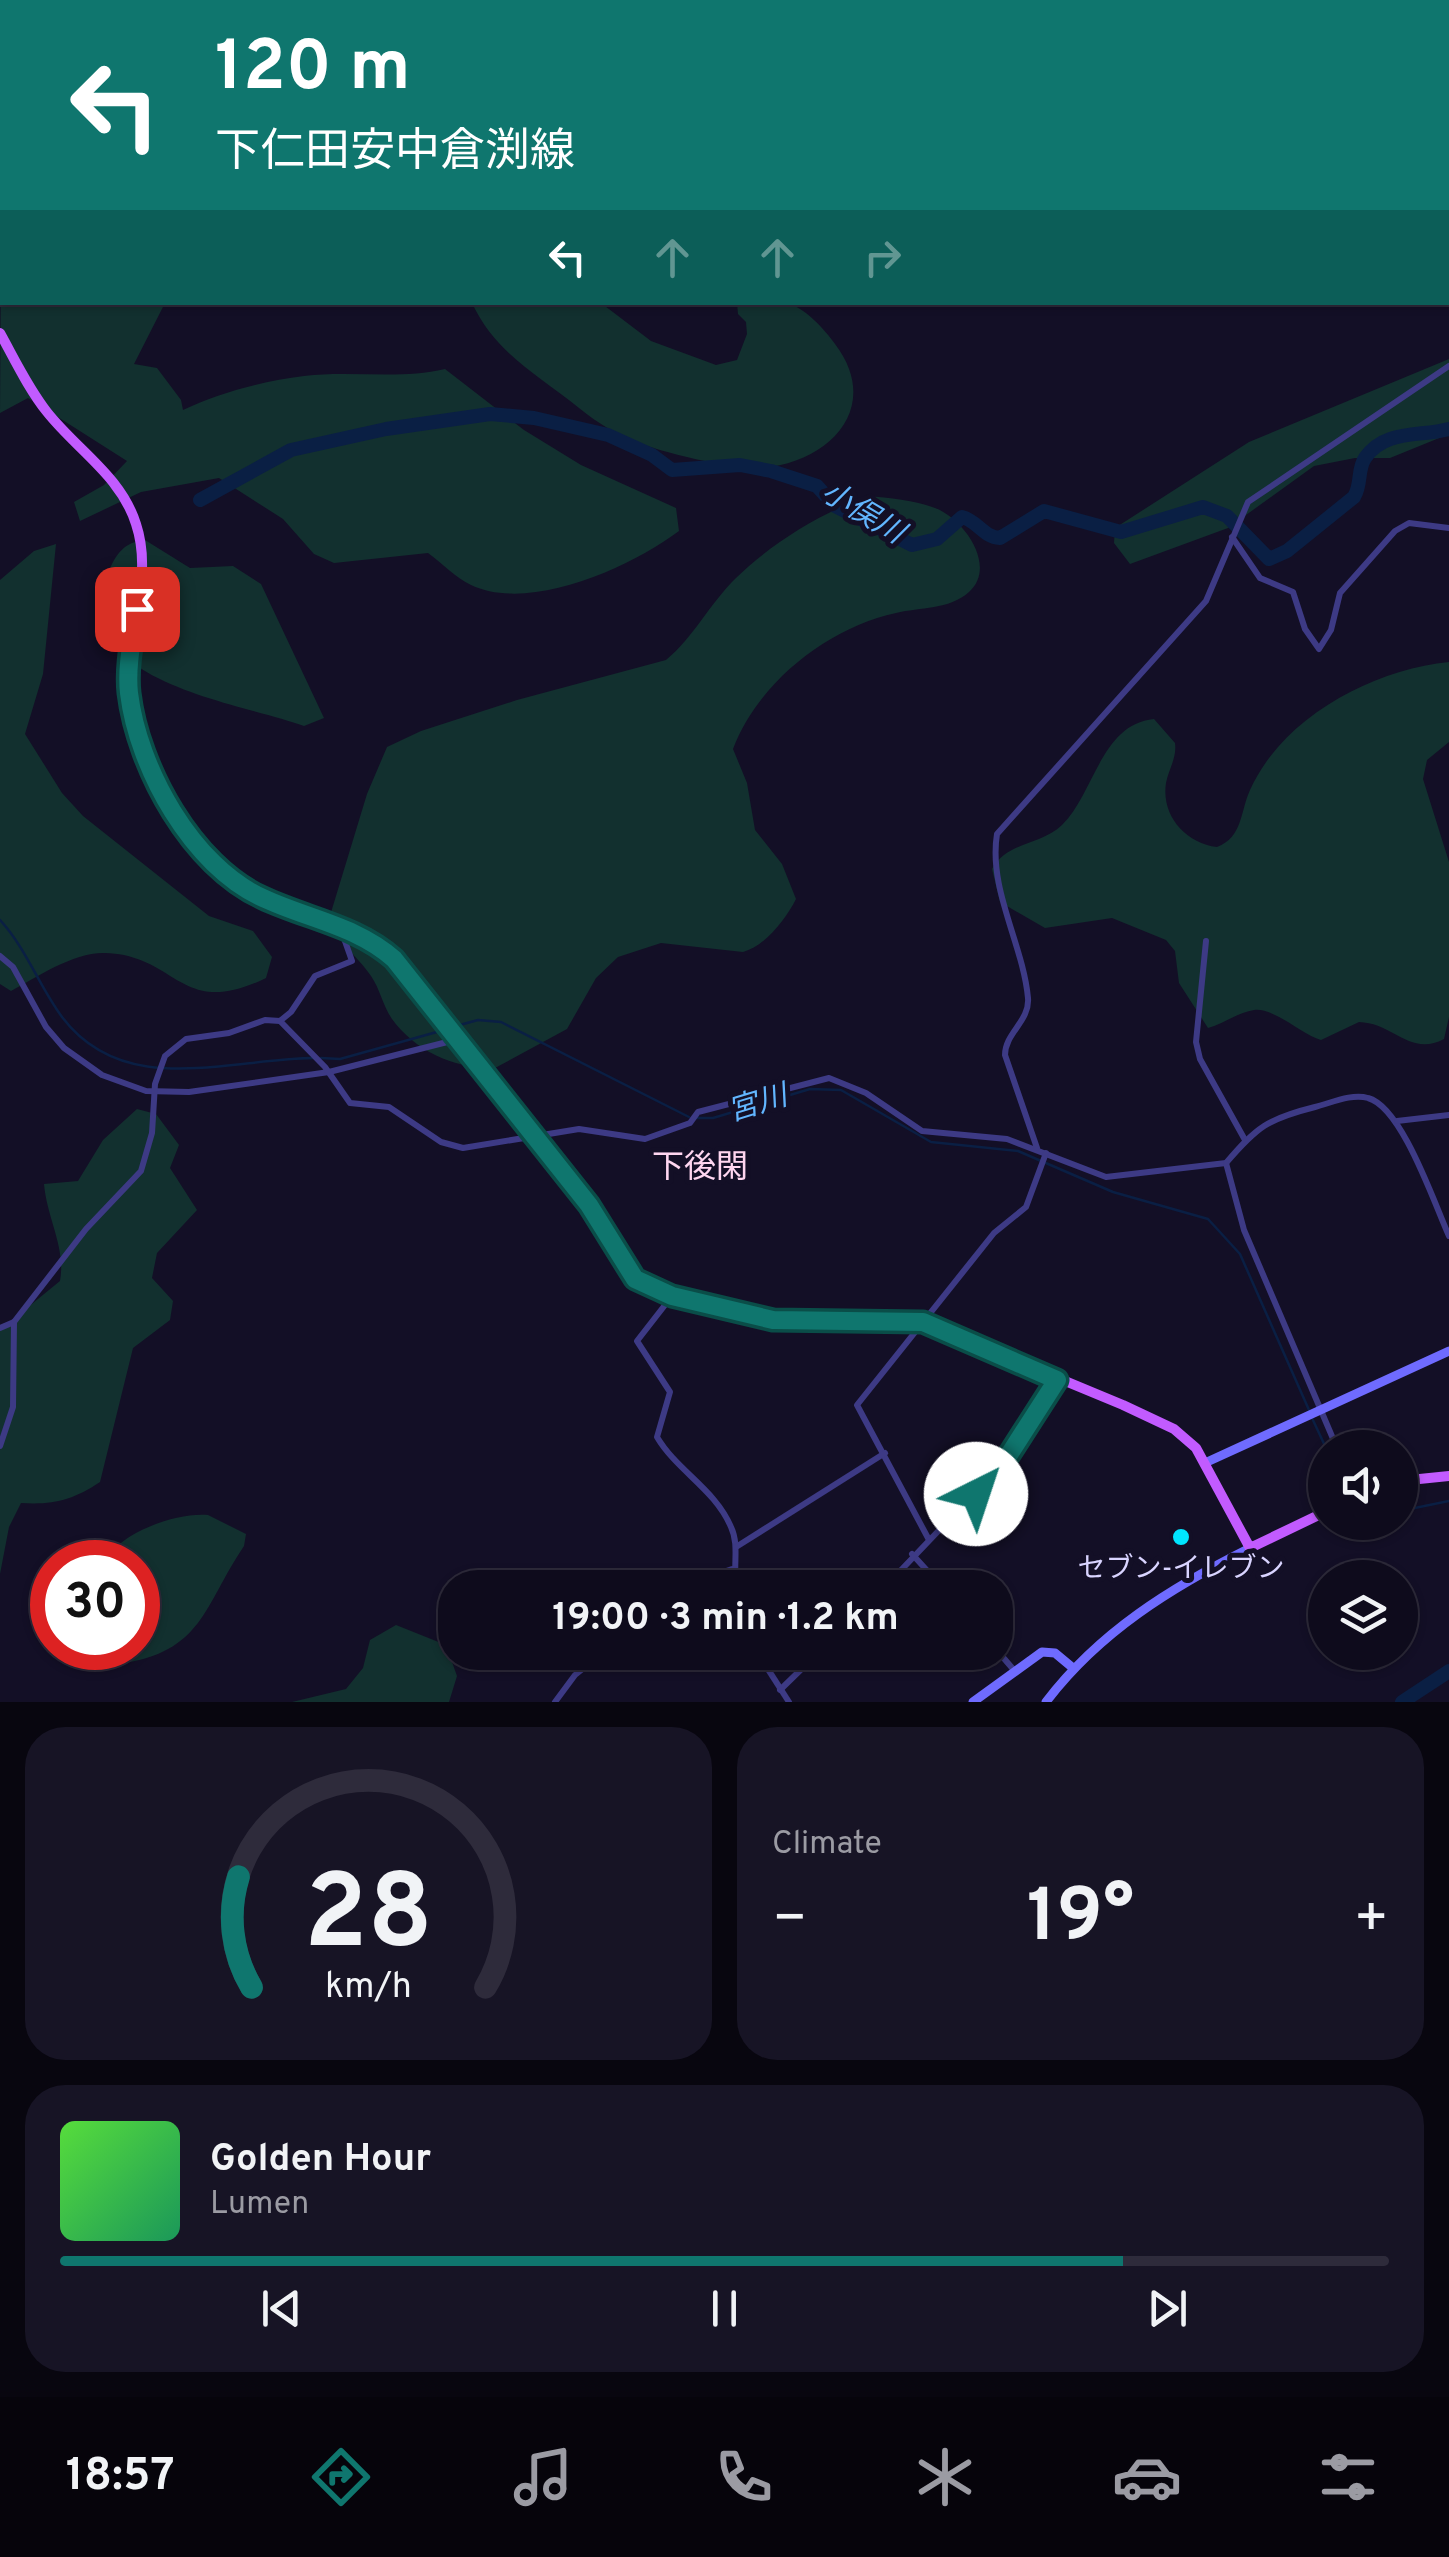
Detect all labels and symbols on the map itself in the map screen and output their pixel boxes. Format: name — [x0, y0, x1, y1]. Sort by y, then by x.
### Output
water label: 小俣川 — [814, 475, 913, 555]
pin — [95, 567, 180, 652]
water label: 宮川 — [724, 1078, 795, 1131]
district label: 下後閑 — [652, 1149, 748, 1189]
position arrow — [924, 1442, 1028, 1546]
marker: セブン-イレブン — [1170, 1526, 1192, 1548]
speed limit sign: 30 — [30, 1540, 160, 1670]
place label: セブン-イレブン — [1077, 1552, 1285, 1588]

